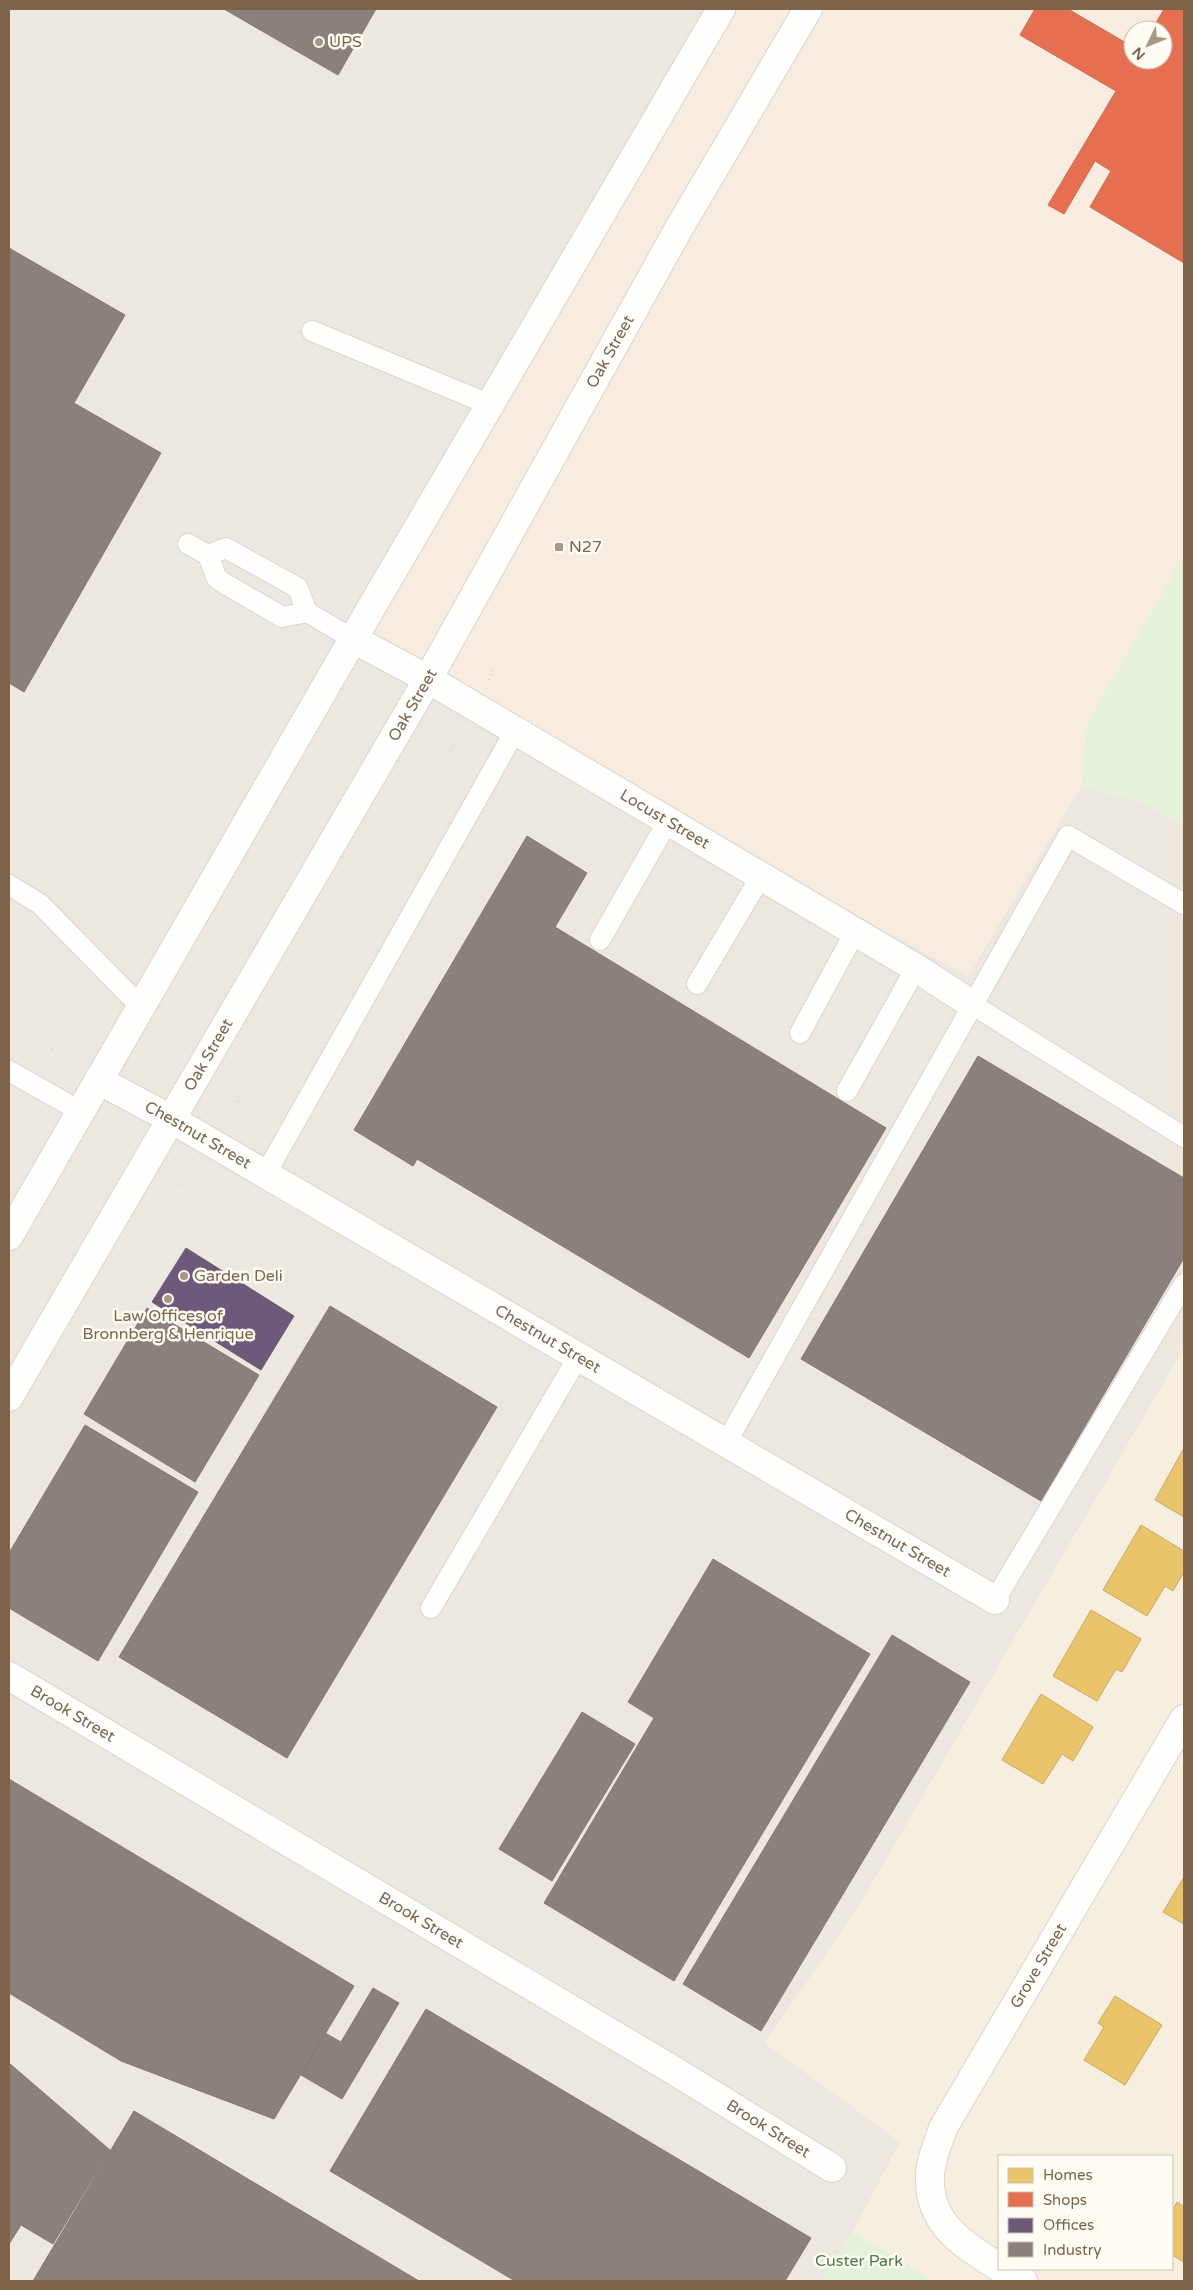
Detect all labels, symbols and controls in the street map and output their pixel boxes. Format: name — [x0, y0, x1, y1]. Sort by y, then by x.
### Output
north arrow — [1123, 20, 1173, 70]
place label: UPS — [329, 32, 362, 52]
marker: UPS — [313, 36, 325, 48]
text: N — [1129, 44, 1149, 63]
street label: Oak Street — [582, 312, 639, 392]
place label: N27 — [569, 537, 602, 557]
marker: N27 — [553, 541, 565, 553]
street label: Oak Street — [384, 665, 442, 745]
street label: Locust Street — [616, 785, 713, 853]
street label: Oak Street — [180, 1015, 238, 1095]
street label: Chestnut Street — [141, 1097, 254, 1173]
place label: Garden Deli — [194, 1266, 283, 1286]
marker: Garden Deli — [178, 1270, 190, 1282]
marker: Law Offices of Bronnberg & Henrique — [162, 1293, 174, 1305]
street label: Chestnut Street — [491, 1300, 604, 1378]
place label: Law Offices of Bronnberg & Henrique — [83, 1306, 253, 1344]
street label: Chestnut Street — [841, 1504, 954, 1582]
street label: Brook Street — [27, 1681, 119, 1747]
street label: Brook Street — [375, 1888, 467, 1953]
street label: Grove Street — [1006, 1920, 1071, 2012]
street label: Brook Street — [723, 2095, 814, 2162]
legend — [998, 2155, 1173, 2270]
text: Homes — [1043, 2166, 1093, 2184]
text: Shops — [1043, 2191, 1087, 2209]
text: Offices — [1043, 2216, 1094, 2234]
text: Industry — [1043, 2241, 1102, 2259]
park label: Custer Park — [815, 2251, 903, 2271]

